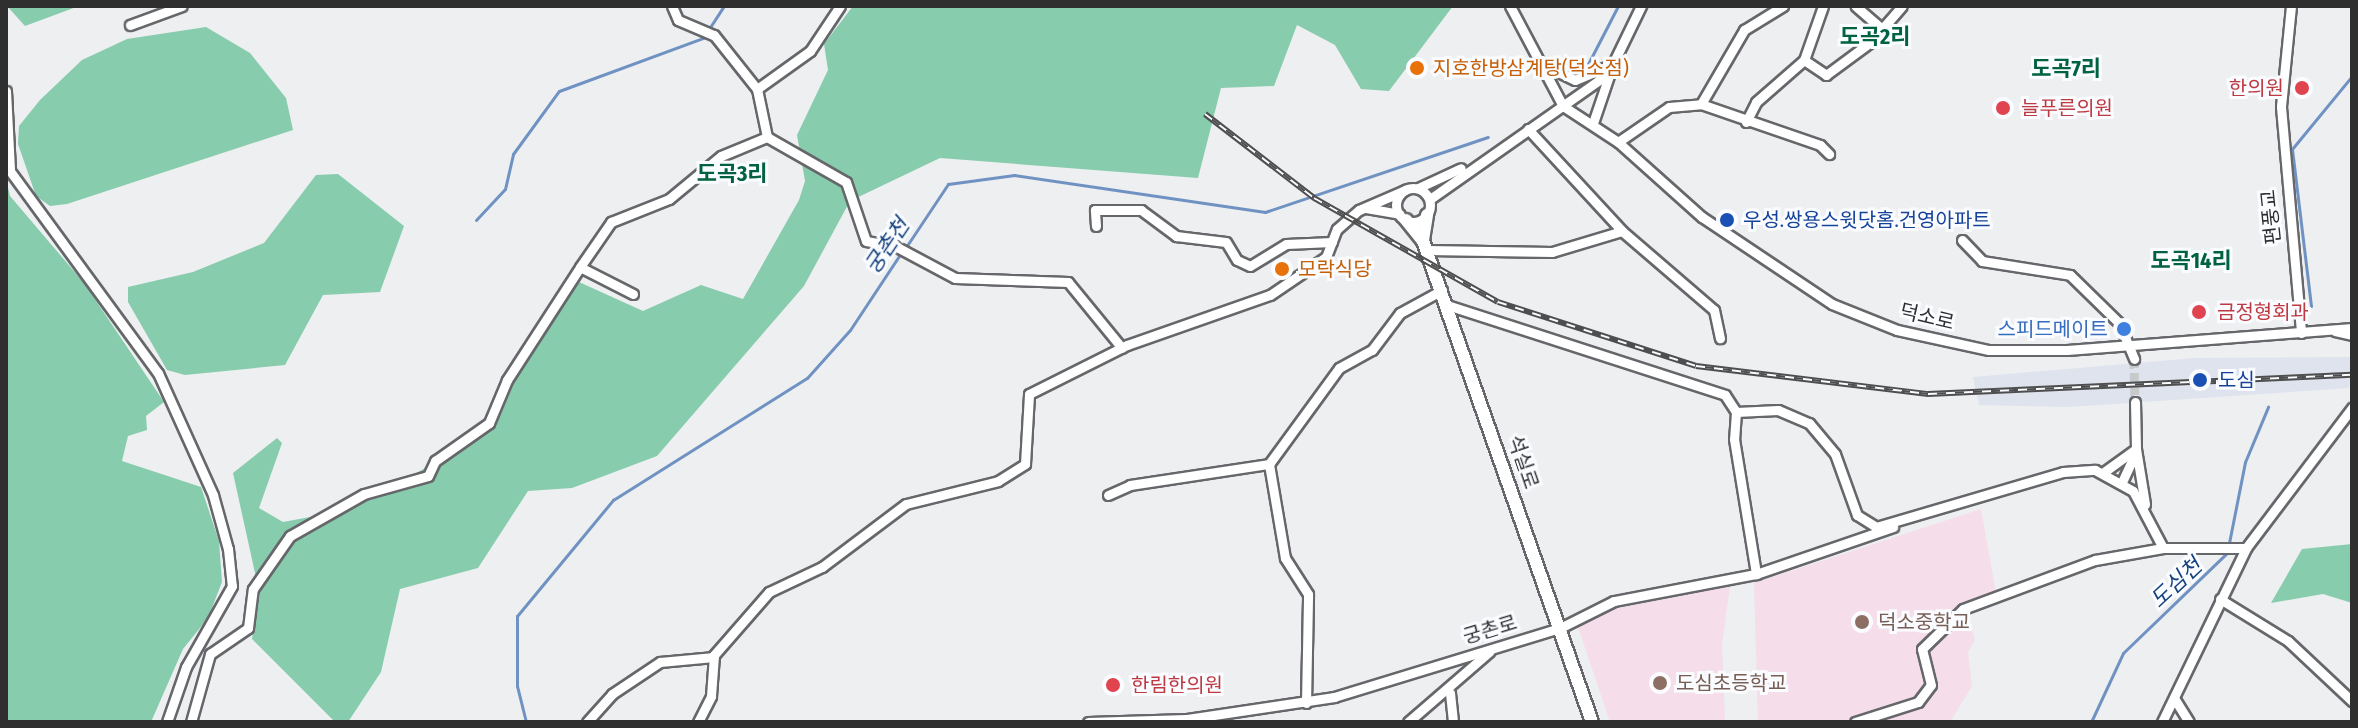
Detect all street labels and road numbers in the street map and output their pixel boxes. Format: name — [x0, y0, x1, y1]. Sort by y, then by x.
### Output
street label: 편풍교 — [2256, 188, 2286, 246]
street label: 덕소로 — [1897, 299, 1957, 335]
street label: 석실로 — [1503, 432, 1543, 492]
street label: 궁촌로 — [1460, 610, 1520, 650]

